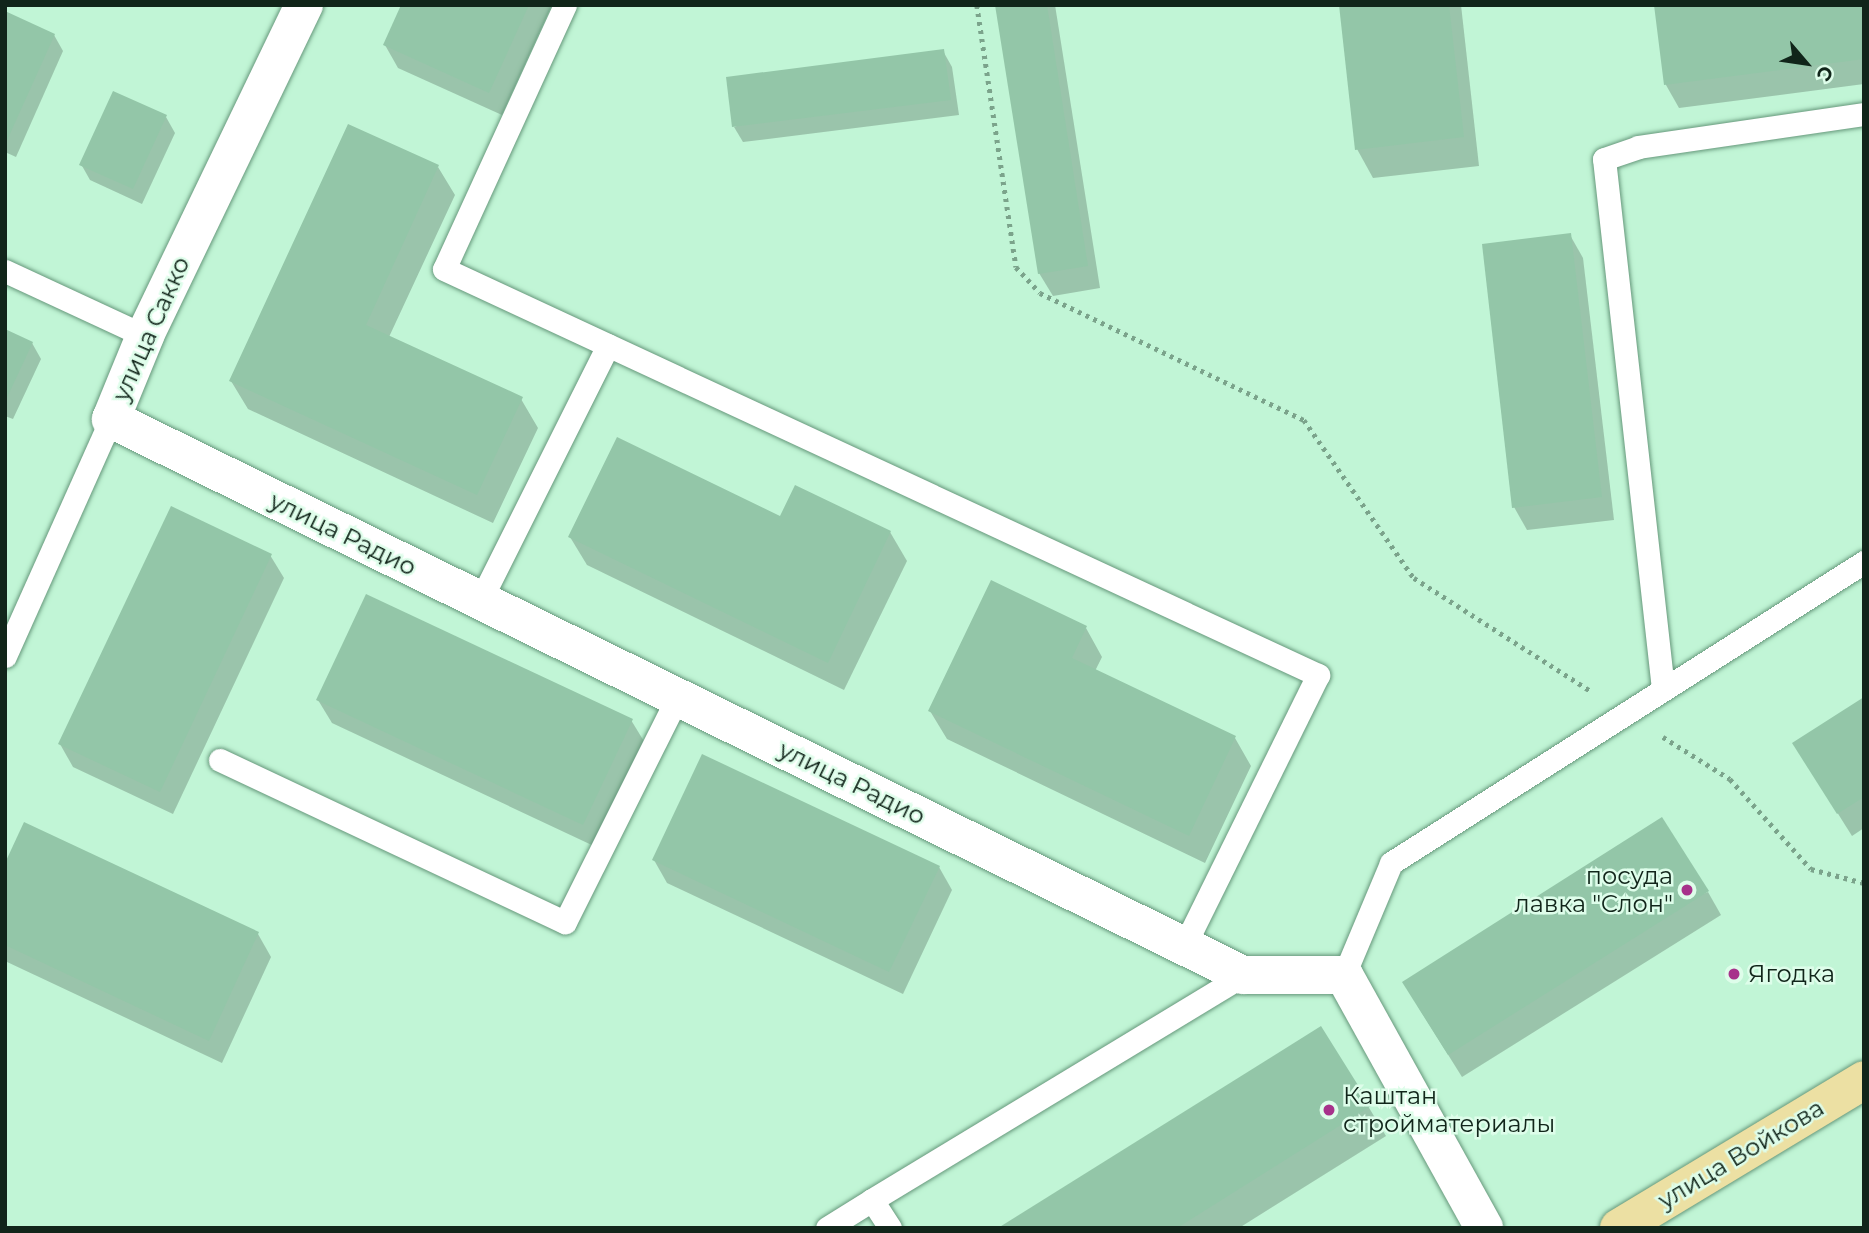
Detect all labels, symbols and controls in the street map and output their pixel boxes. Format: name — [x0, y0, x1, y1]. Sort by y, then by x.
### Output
north arrow — [1771, 28, 1841, 98]
text: С — [1811, 62, 1838, 85]
street label: улица Сакко — [106, 252, 196, 406]
street label: улица Радио — [265, 486, 421, 582]
street label: улица Радио — [774, 735, 930, 831]
place label: посуда лавка "Слон" — [1515, 862, 1673, 918]
marker: посуда лавка "Слон" — [1679, 882, 1695, 898]
place label: Ягодка — [1748, 960, 1835, 988]
marker: Ягодка — [1726, 966, 1742, 982]
place label: Каштан стройматериалы — [1343, 1082, 1555, 1138]
street label: улица Войкова — [1653, 1093, 1829, 1215]
marker: Каштан стройматериалы — [1321, 1102, 1337, 1118]

